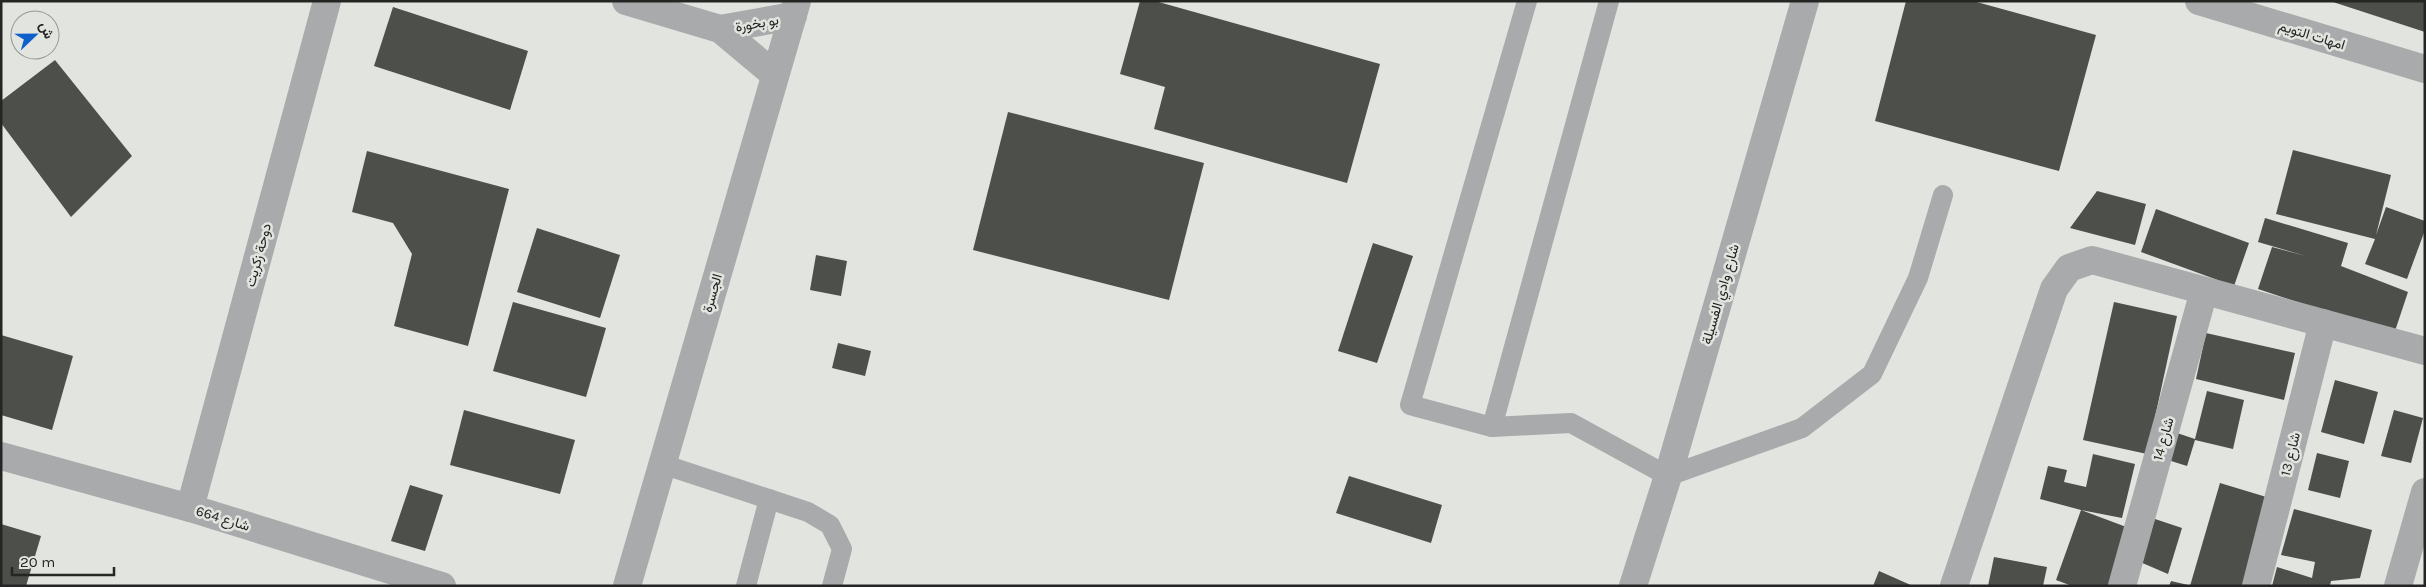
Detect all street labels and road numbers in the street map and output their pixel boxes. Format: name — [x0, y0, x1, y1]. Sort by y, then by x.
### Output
street label: بو بخورة — [734, 11, 780, 36]
street label: امهات التويم — [2277, 17, 2347, 54]
street label: دوحة زكريت — [242, 221, 275, 289]
street label: شارع وادي الفسيلة — [1698, 242, 1746, 347]
street label: الجسرة — [699, 272, 726, 314]
street label: شارع 14 — [2149, 416, 2180, 463]
street label: شارع 13 — [2277, 431, 2306, 478]
street label: شارع 664 — [193, 502, 252, 537]

